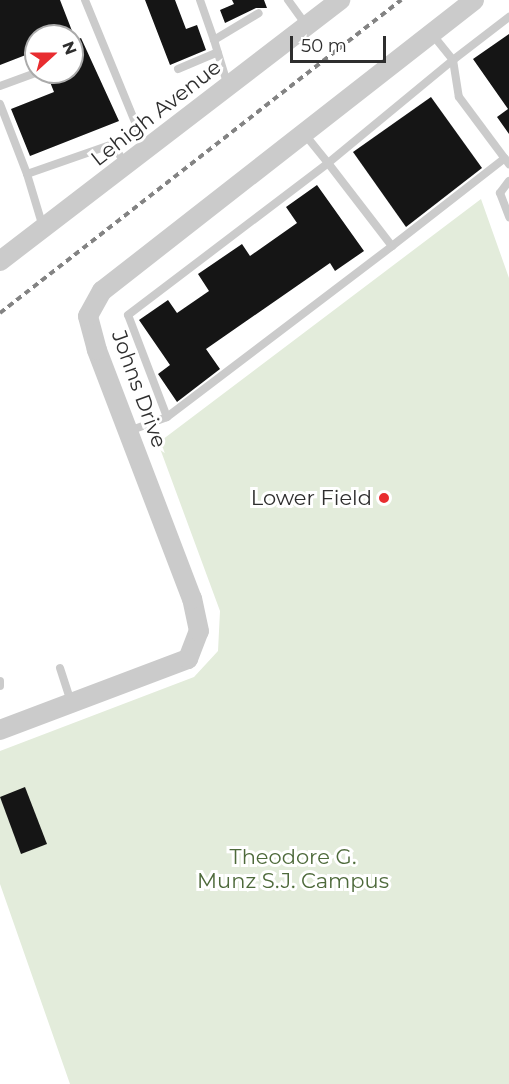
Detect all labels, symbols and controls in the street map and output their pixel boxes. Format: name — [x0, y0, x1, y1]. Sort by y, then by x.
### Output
north arrow — [24, 24, 84, 84]
scale bar — [293, 24, 389, 62]
text: 50 m — [301, 35, 347, 57]
text: N — [58, 39, 81, 58]
street label: Lehigh Avenue — [86, 54, 226, 172]
street label: Johns Drive — [106, 327, 172, 451]
place label: Lower Field — [251, 485, 372, 511]
marker: Lower Field — [377, 491, 391, 505]
park label: Theodore G. Munz S.J. Campus — [197, 844, 389, 894]

